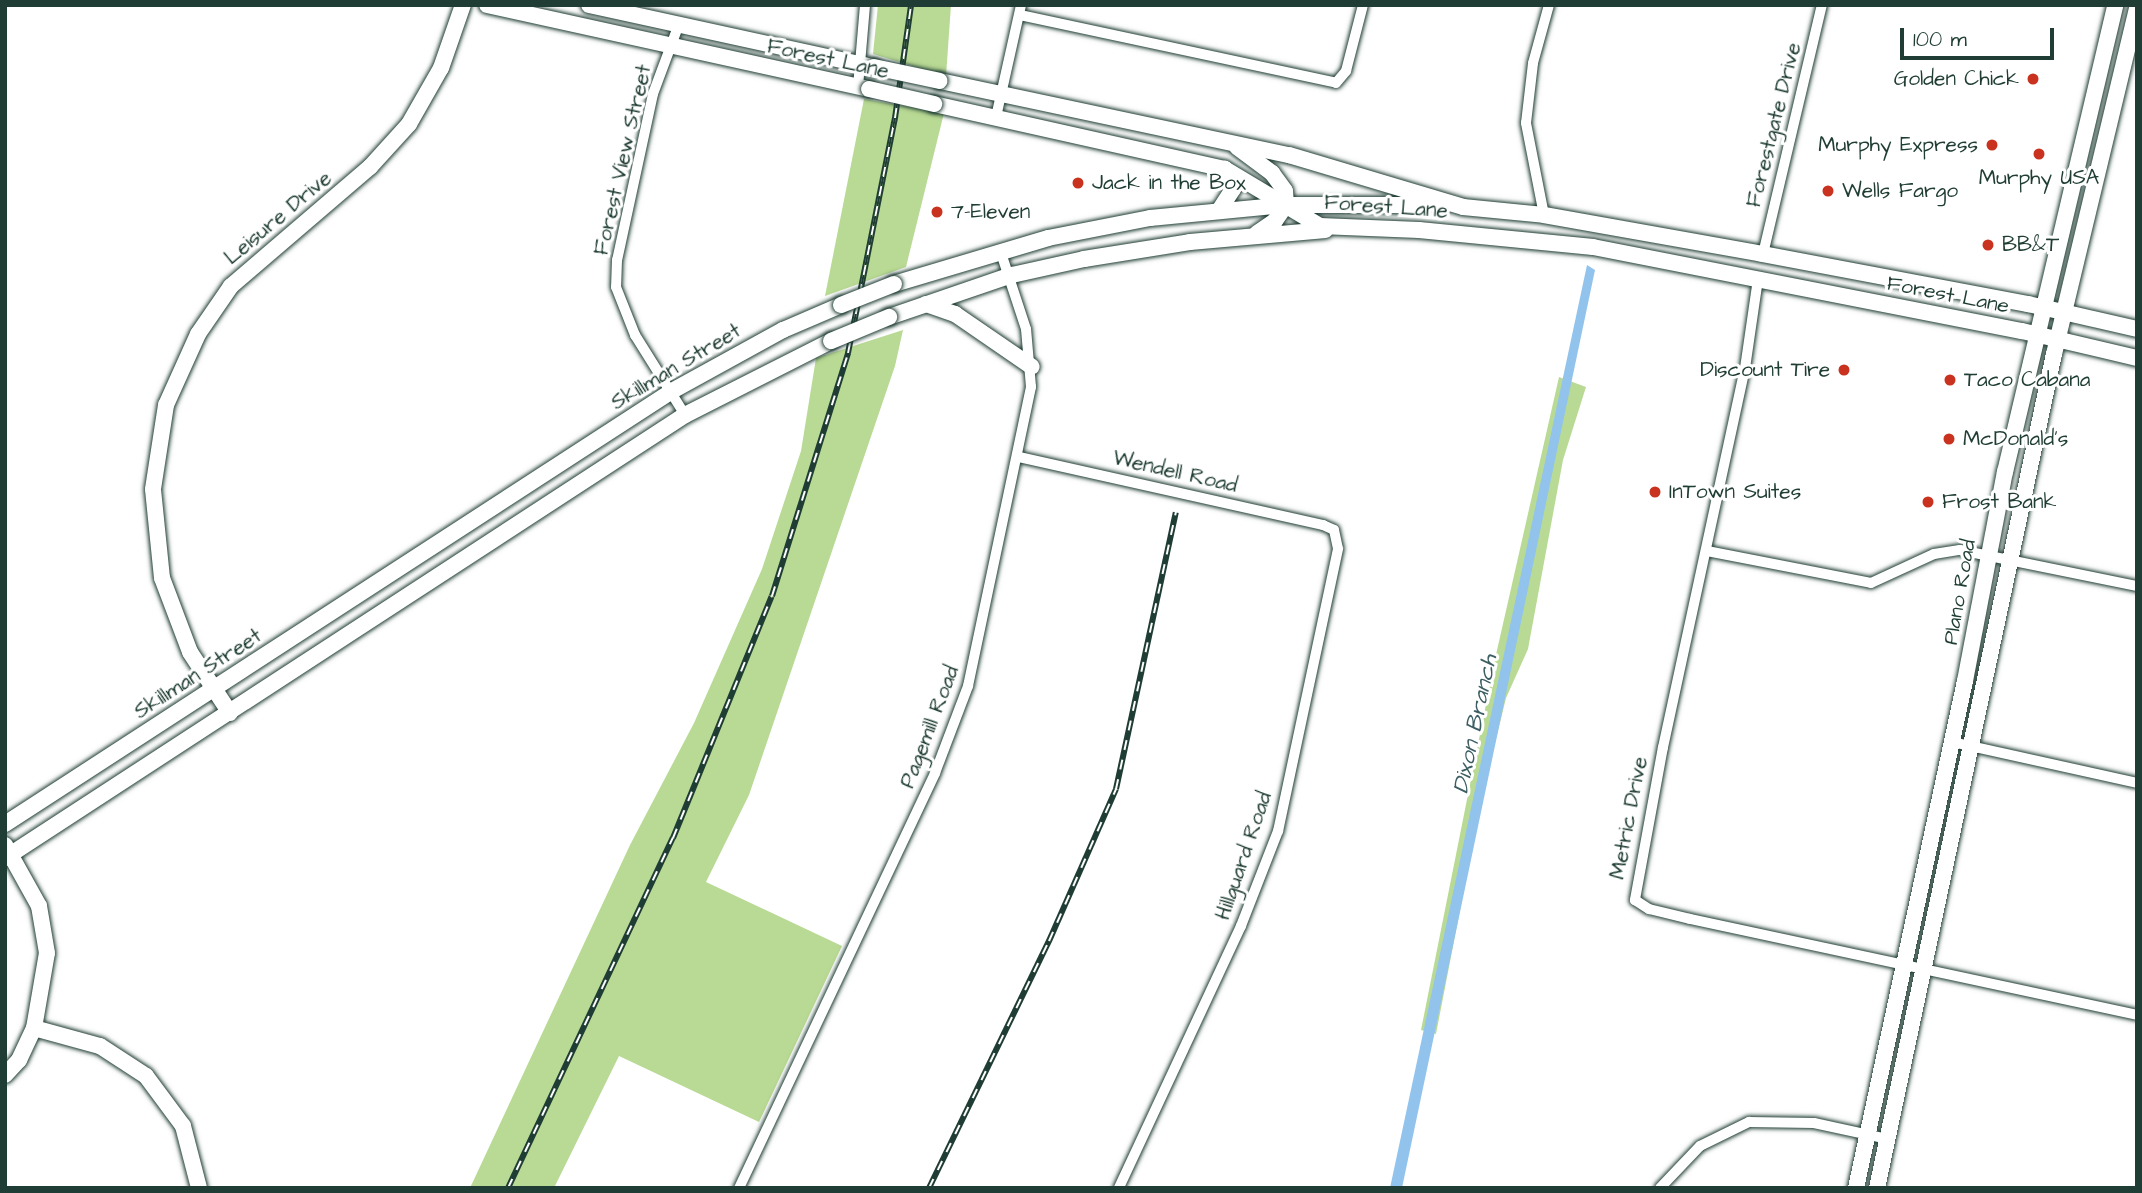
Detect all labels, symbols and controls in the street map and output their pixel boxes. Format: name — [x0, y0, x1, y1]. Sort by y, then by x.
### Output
scale bar — [1904, 14, 2058, 58]
text: 100 m — [1913, 25, 1967, 54]
street label: Forest Lane — [765, 34, 891, 84]
street label: Forestgate Drive — [1741, 40, 1807, 210]
street label: Forest View Street — [589, 62, 657, 258]
place label: Golden Chick — [1894, 66, 2019, 92]
marker: Golden Chick — [2025, 71, 2041, 87]
place label: Murphy Express — [1818, 132, 1978, 158]
marker: Murphy Express — [1984, 137, 2000, 153]
marker: Murphy USA — [2031, 146, 2047, 162]
place label: Murphy USA — [1979, 165, 2099, 191]
street label: Leisure Drive — [219, 166, 337, 270]
place label: Jack in the Box — [1092, 170, 1246, 196]
marker: Jack in the Box — [1070, 175, 1086, 191]
place label: Wells Fargo — [1842, 178, 1958, 204]
marker: Wells Fargo — [1820, 183, 1836, 199]
street label: Forest Lane — [1323, 190, 1449, 224]
place label: 7-Eleven — [951, 199, 1030, 225]
marker: 7-Eleven — [929, 204, 945, 220]
place label: BB&T — [2002, 232, 2059, 258]
marker: BB&T — [1980, 237, 1996, 253]
street label: Forest Lane — [1885, 271, 2011, 319]
street label: Skillman Street — [607, 318, 745, 416]
place label: Discount Tire — [1700, 357, 1830, 383]
marker: Discount Tire — [1836, 362, 1852, 378]
place label: Taco Cabana — [1964, 367, 2090, 393]
marker: Taco Cabana — [1942, 372, 1958, 388]
place label: McDonald's — [1963, 426, 2068, 452]
marker: McDonald's — [1941, 431, 1957, 447]
street label: Wendell Road — [1110, 445, 1240, 499]
place label: InTown Suites — [1669, 479, 1801, 505]
marker: InTown Suites — [1647, 484, 1663, 500]
place label: Frost Bank — [1942, 489, 2056, 515]
marker: Frost Bank — [1920, 494, 1936, 510]
street label: Plano Road — [1938, 537, 1982, 647]
street label: Skillman Street — [130, 623, 266, 725]
water label: Dixon Branch — [1447, 652, 1503, 796]
street label: Pagemill Road — [895, 662, 965, 792]
street label: Metric Drive — [1605, 755, 1653, 881]
street label: Hillguard Road — [1210, 789, 1278, 923]

